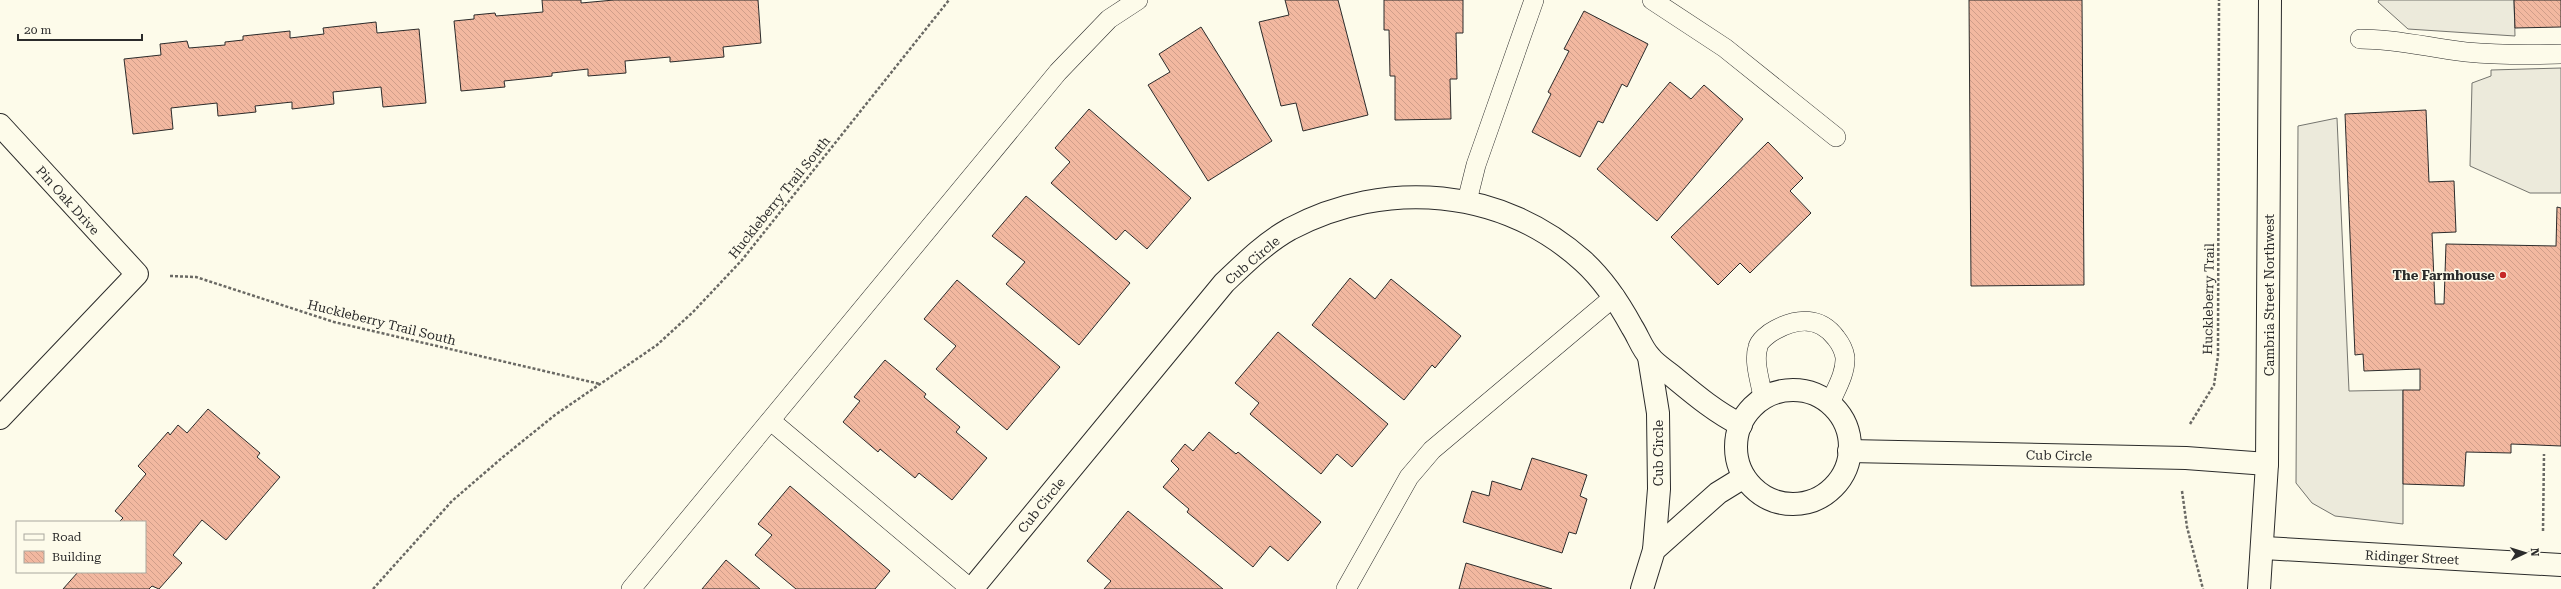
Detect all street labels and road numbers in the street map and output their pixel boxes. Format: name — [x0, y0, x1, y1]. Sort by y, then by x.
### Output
street label: Huckleberry Trail South — [726, 133, 834, 261]
street label: Pin Oak Drive — [33, 163, 102, 238]
street label: Cambria Street Northwest — [2262, 214, 2277, 376]
street label: Cub Circle — [1222, 233, 1283, 287]
street label: Huckleberry Trail — [2200, 243, 2217, 355]
street label: Huckleberry Trail South — [306, 297, 458, 348]
street label: Cub Circle — [1651, 420, 1666, 486]
street label: Cub Circle — [2026, 447, 2092, 464]
street label: Cub Circle — [1015, 475, 1068, 536]
street label: Ridinger Street — [2365, 548, 2460, 567]

